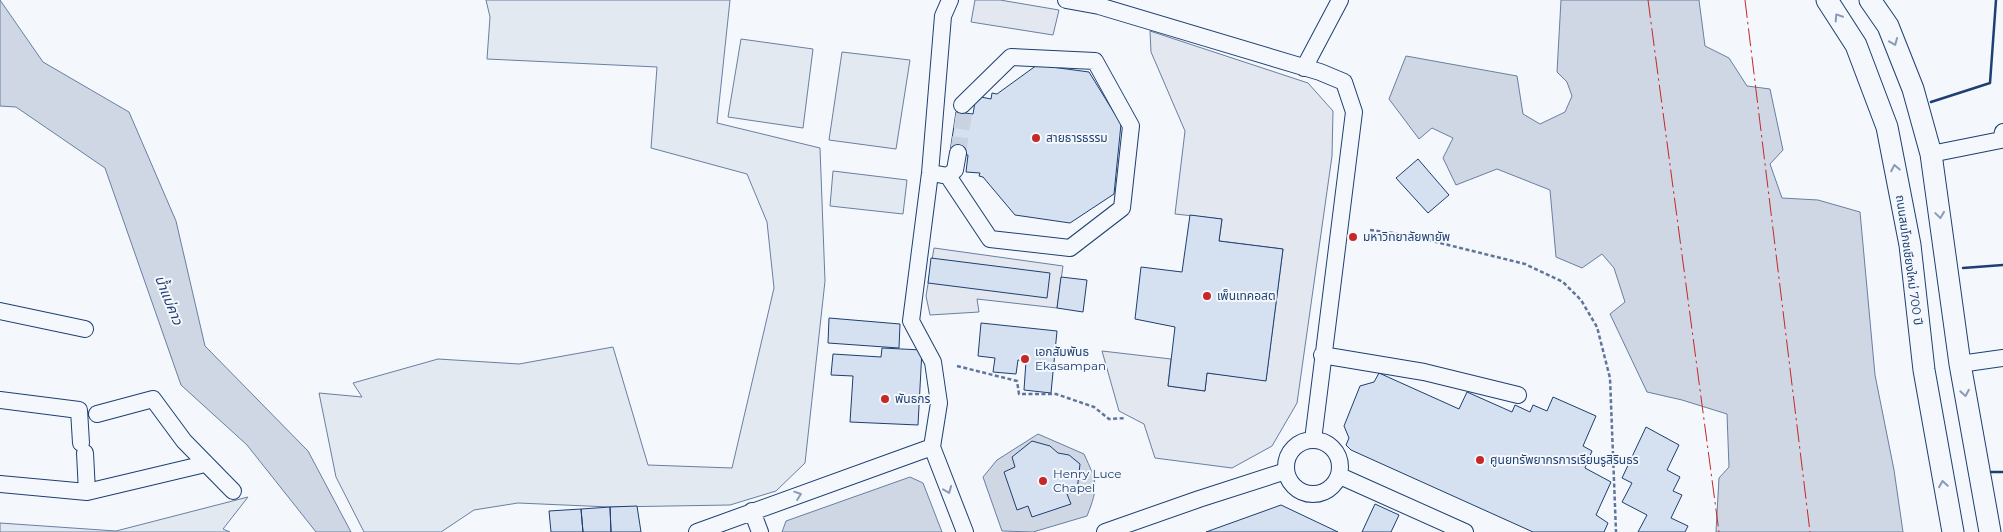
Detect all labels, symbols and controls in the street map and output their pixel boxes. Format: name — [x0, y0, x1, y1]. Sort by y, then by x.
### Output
one-way arrow — [1835, 14, 1844, 23]
one-way arrow — [1888, 37, 1899, 46]
place label: สายธารธรรม — [1046, 130, 1108, 145]
marker: สายธารธรรม — [1030, 132, 1042, 144]
one-way arrow — [1891, 164, 1901, 172]
street label: ถนนสมโภชเชียงใหม่ 700 ปี — [1893, 194, 1926, 326]
one-way arrow — [1934, 211, 1945, 219]
place label: มหาวิทยาลัยพายัพ — [1363, 229, 1450, 244]
marker: มหาวิทยาลัยพายัพ — [1347, 231, 1359, 243]
water label: น้ำแม่คาว — [151, 272, 188, 328]
place label: เพ็นเทคอสต — [1217, 288, 1276, 303]
marker: เพ็นเทคอสต — [1201, 290, 1213, 302]
place label: เอกสัมพันธ Ekasampan — [1035, 344, 1106, 373]
marker: เอกสัมพันธ Ekasampan — [1019, 353, 1031, 365]
one-way arrow — [1960, 389, 1970, 398]
place label: พันธกร — [895, 391, 930, 406]
marker: พันธกร — [879, 393, 891, 405]
place label: ศูนยทรัพยากรการเรียนรูสิรินธร — [1490, 452, 1639, 467]
marker: ศูนยทรัพยากรการเรียนรูสิรินธร — [1474, 454, 1486, 466]
place label: Henry Luce Chapel — [1053, 466, 1121, 495]
marker: Henry Luce Chapel — [1037, 475, 1049, 487]
one-way arrow — [1939, 480, 1949, 489]
one-way arrow — [942, 485, 952, 494]
one-way arrow — [794, 491, 802, 501]

